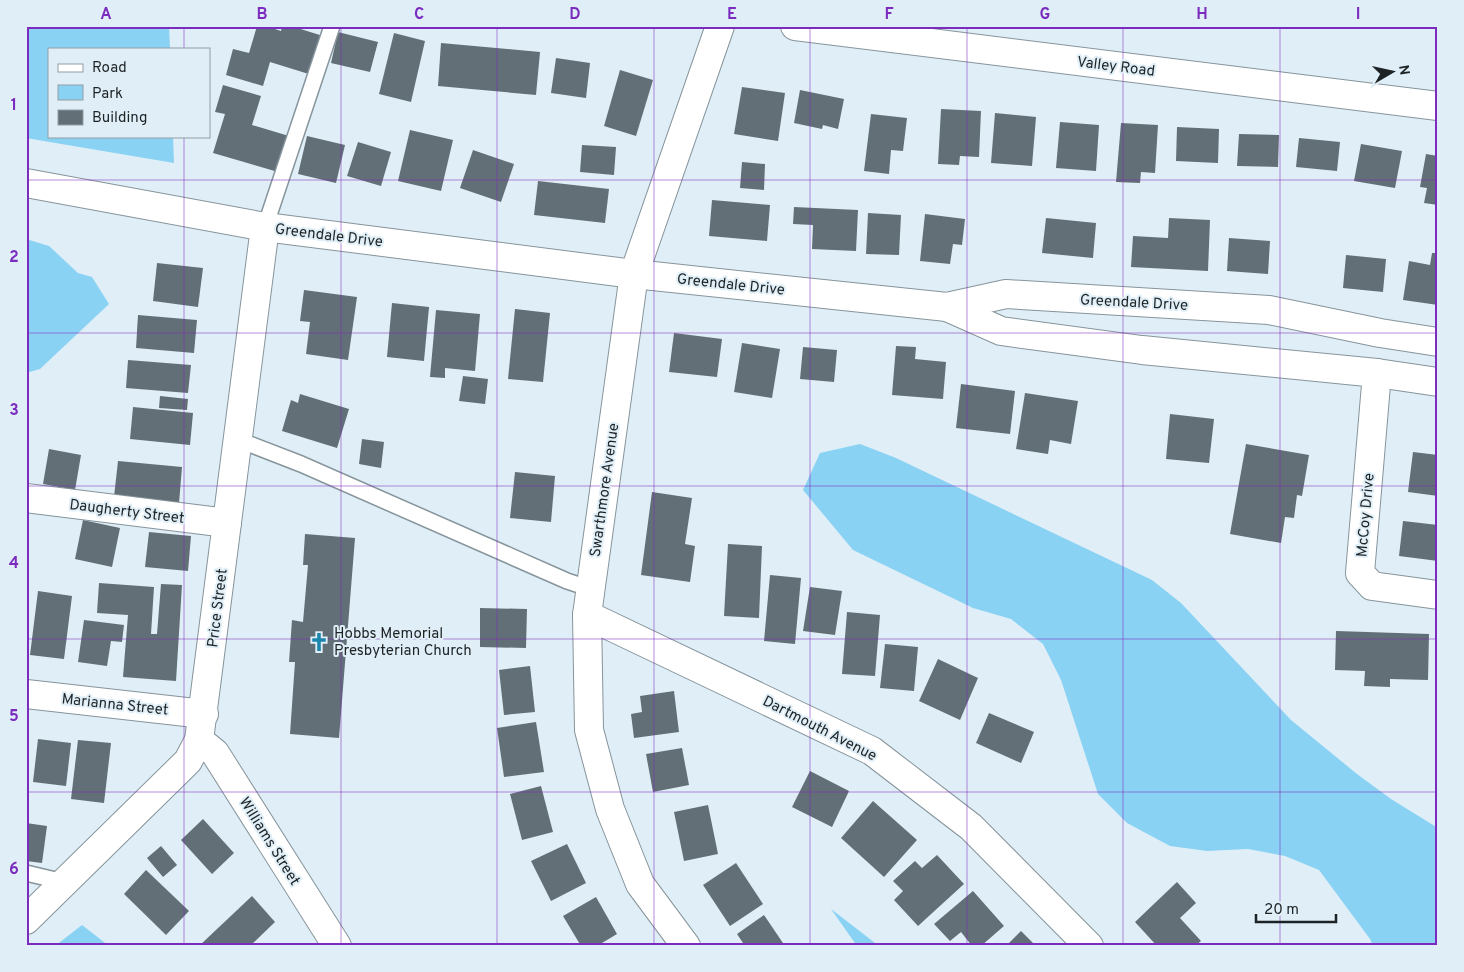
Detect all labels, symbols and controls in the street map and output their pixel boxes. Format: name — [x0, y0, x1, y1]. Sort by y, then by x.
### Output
text: A — [100, 5, 112, 25]
text: B — [256, 5, 268, 25]
text: C — [414, 5, 424, 25]
text: D — [569, 5, 581, 25]
text: E — [727, 5, 737, 25]
text: F — [884, 5, 894, 25]
text: G — [1040, 5, 1050, 25]
text: H — [1196, 5, 1208, 25]
text: I — [1356, 5, 1360, 25]
legend — [48, 48, 210, 138]
north arrow — [1366, 48, 1416, 98]
street label: Valley Road — [1076, 53, 1156, 82]
text: Road — [92, 59, 127, 78]
text: N — [1394, 64, 1413, 77]
text: Park — [92, 85, 123, 104]
text: 1 — [11, 96, 17, 116]
text: Building — [92, 109, 147, 128]
street label: Greendale Drive — [274, 220, 384, 253]
text: 2 — [9, 248, 19, 268]
street label: Greendale Drive — [676, 270, 786, 301]
street label: Greendale Drive — [1079, 291, 1189, 316]
text: 3 — [9, 401, 19, 421]
street label: Swarthmore Avenue — [587, 422, 624, 558]
street label: McCoy Drive — [1353, 472, 1380, 558]
street label: Daugherty Street — [68, 496, 185, 529]
text: 4 — [9, 554, 19, 574]
street label: Price Street — [204, 568, 233, 649]
place label: Hobbs Memorial Presbyterian Church — [334, 625, 472, 661]
church icon: Hobbs Memorial Presbyterian Church — [308, 631, 330, 653]
street label: Marianna Street — [61, 690, 169, 721]
street label: Dartmouth Avenue — [759, 692, 880, 766]
text: 5 — [9, 707, 19, 727]
street label: Williams Street — [234, 794, 303, 890]
text: 6 — [9, 860, 19, 880]
scale bar — [1256, 892, 1336, 924]
text: 20 m — [1264, 901, 1299, 920]

